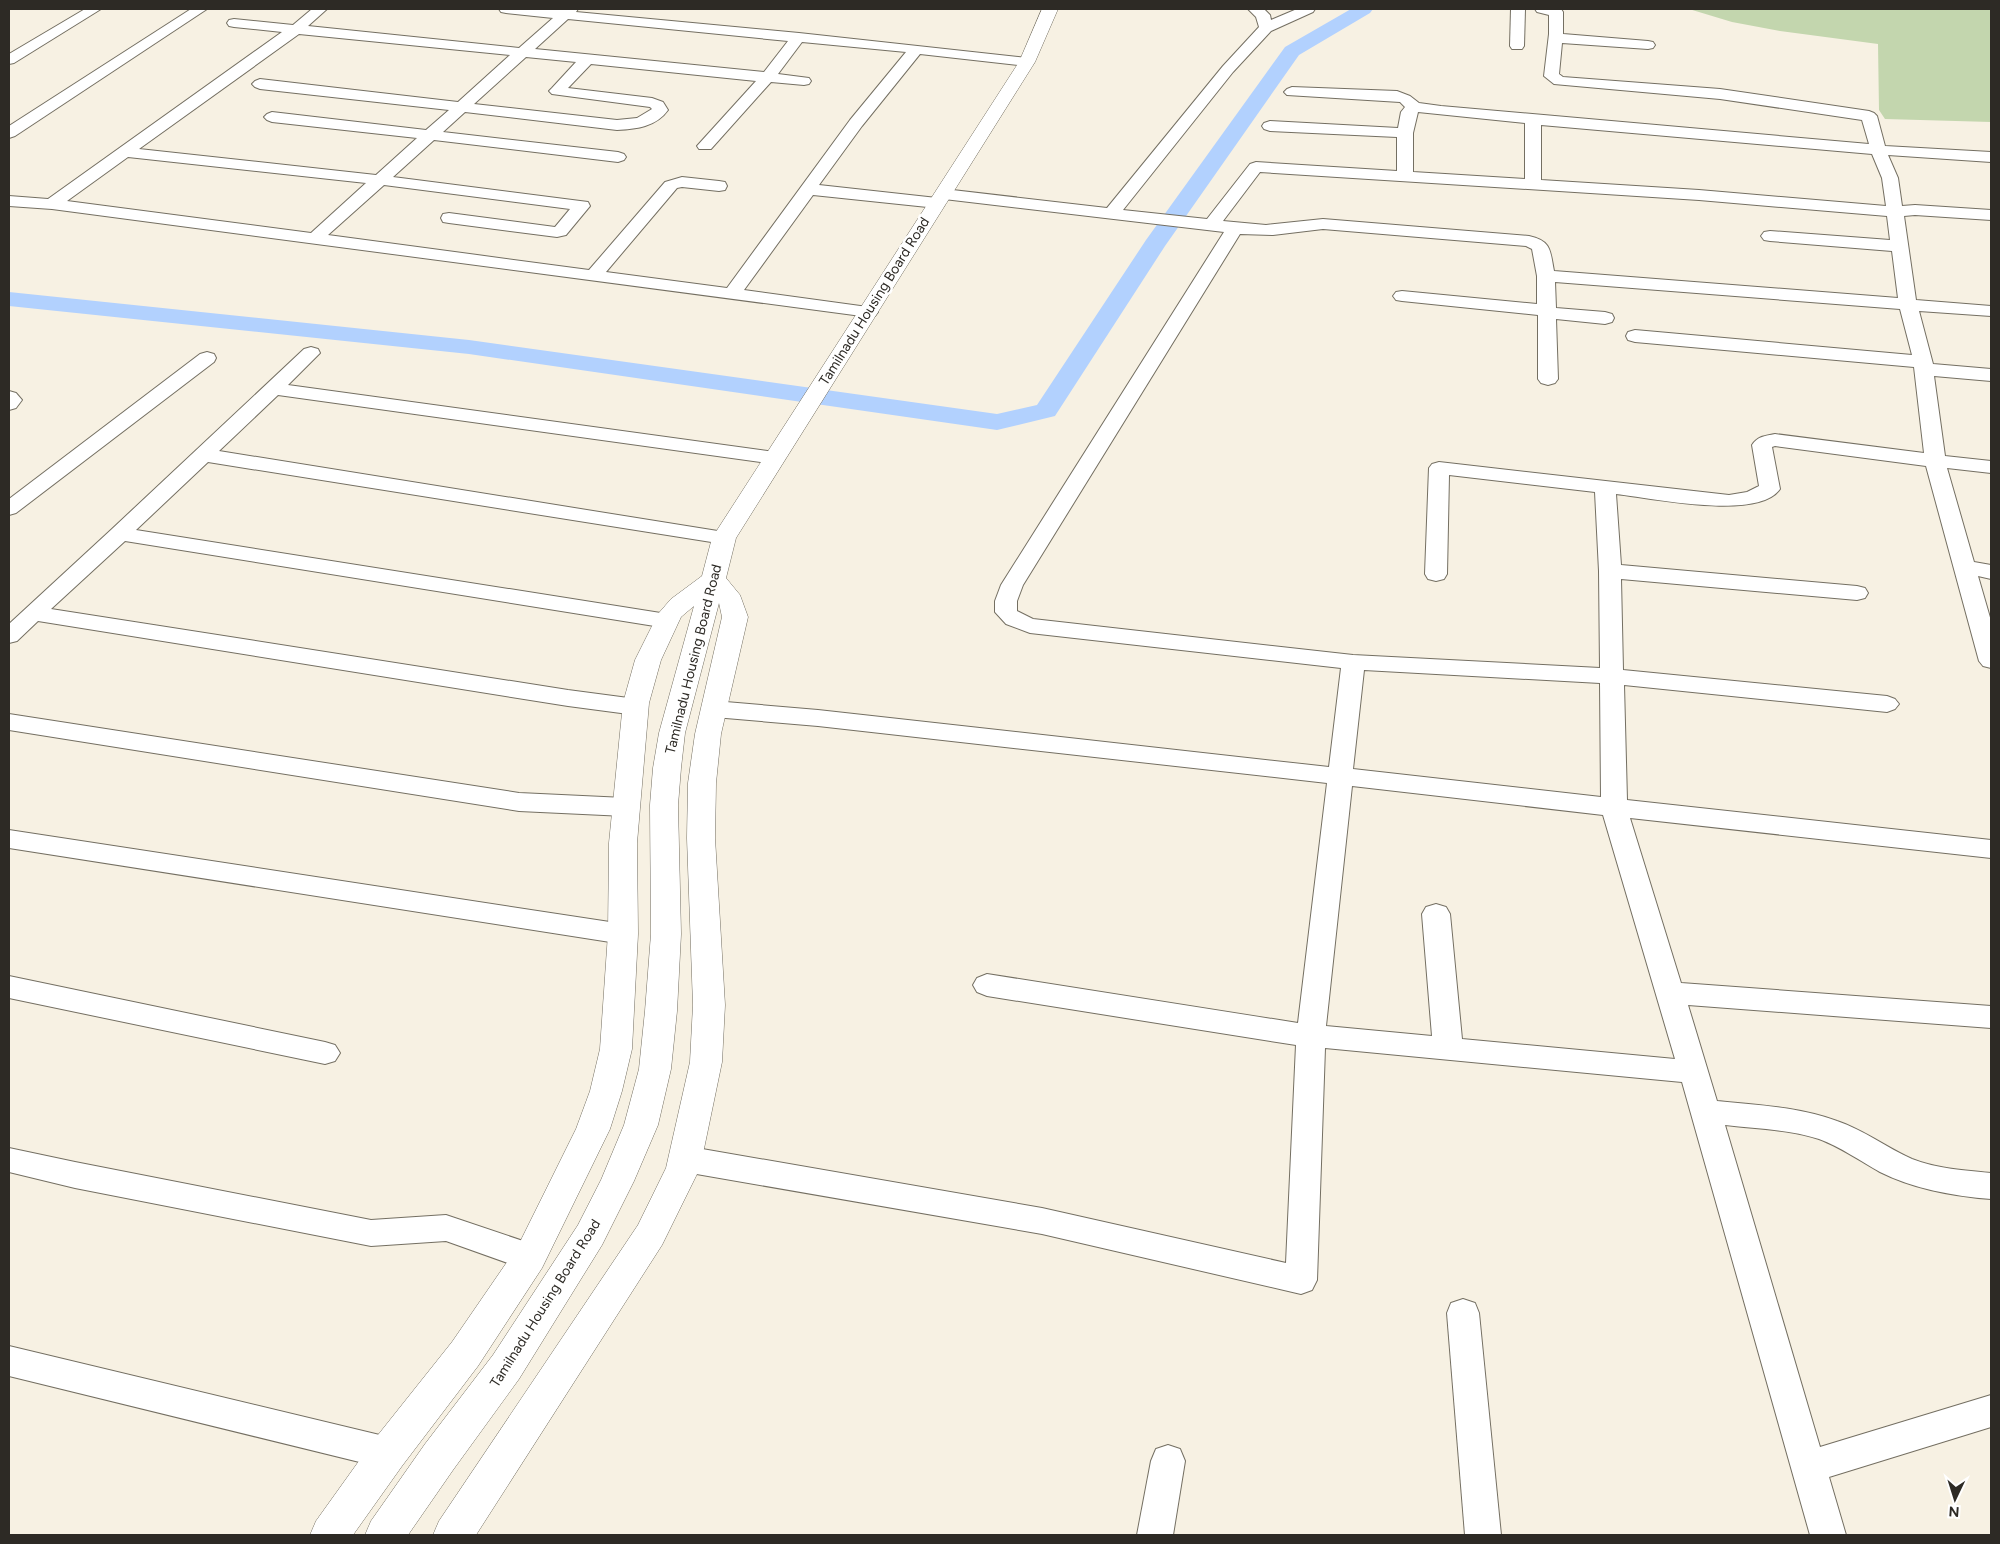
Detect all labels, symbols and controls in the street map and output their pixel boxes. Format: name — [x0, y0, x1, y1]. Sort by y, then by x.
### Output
street label: Tamilnadu Housing Board Road — [816, 214, 933, 388]
street label: Tamilnadu Housing Board Road — [662, 563, 725, 756]
street label: Tamilnadu Housing Board Road — [487, 1216, 604, 1390]
north arrow — [1930, 1474, 1980, 1524]
text: N — [1948, 1503, 1960, 1520]

